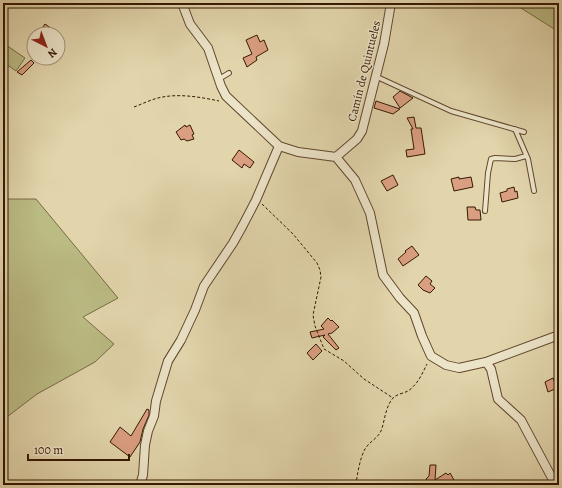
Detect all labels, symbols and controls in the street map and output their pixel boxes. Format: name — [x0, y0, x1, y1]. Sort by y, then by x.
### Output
street label: Camín de Quintueles — [344, 19, 384, 123]
north arrow — [26, 26, 66, 66]
text: N — [44, 45, 60, 61]
scale bar — [28, 436, 129, 462]
text: 100 m — [34, 442, 63, 458]

